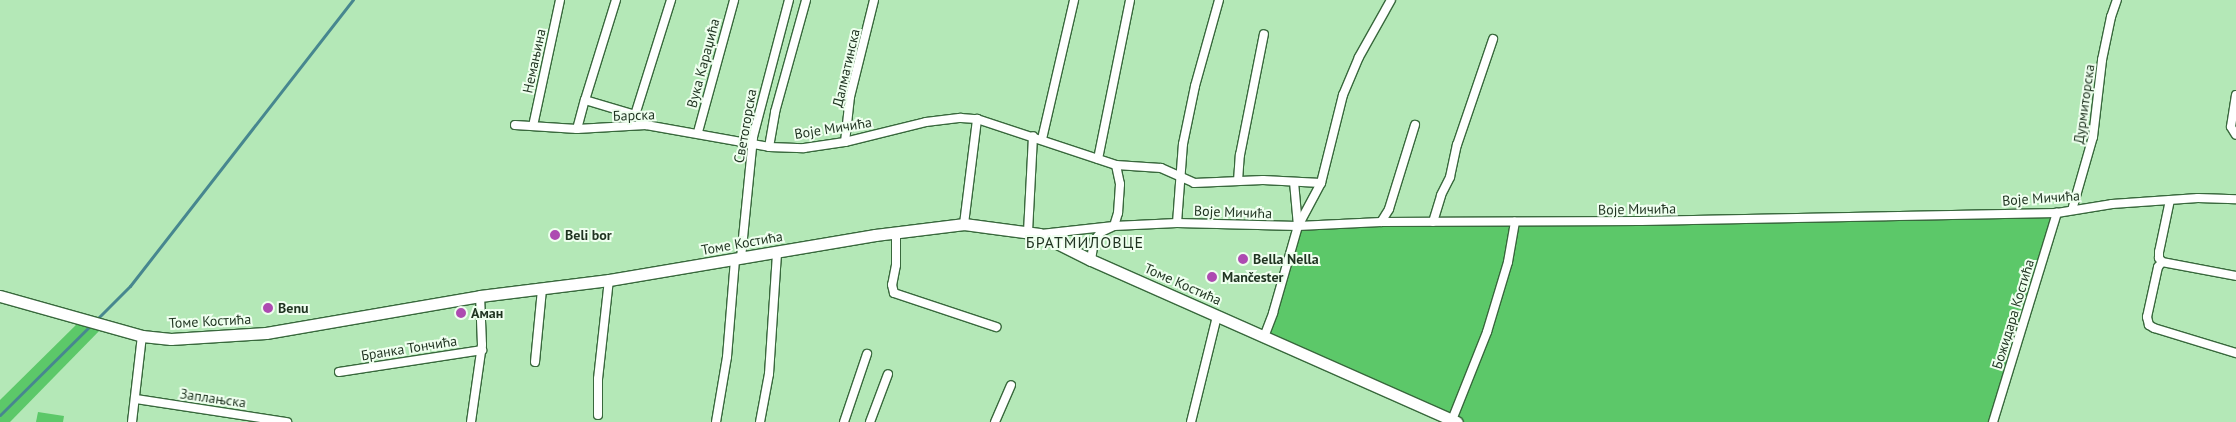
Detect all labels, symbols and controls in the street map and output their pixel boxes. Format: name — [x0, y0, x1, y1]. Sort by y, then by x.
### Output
street label: Вука Караџића — [683, 16, 723, 110]
street label: Немањина — [519, 27, 549, 95]
street label: Далматинска — [829, 27, 863, 109]
street label: Дурмиторска — [2070, 63, 2098, 145]
street label: Светогорска — [730, 88, 760, 164]
street label: Барска — [613, 106, 655, 124]
street label: Воје Мичића — [793, 114, 873, 142]
street label: Воје Мичића — [2001, 187, 2081, 209]
street label: Воје Мичића — [1598, 200, 1676, 218]
street label: Воје Мичића — [1194, 202, 1272, 222]
place label: Beli bor — [565, 227, 612, 243]
street label: Томе Костића — [700, 228, 784, 258]
marker: Beli bor — [549, 229, 561, 241]
district label: БРАТМИЛОВЦЕ — [1024, 232, 1146, 252]
place label: Bella Nella — [1253, 251, 1319, 267]
marker: Bella Nella — [1237, 253, 1249, 265]
street label: Божидара Костића — [1988, 257, 2038, 371]
street label: Томе Костића — [1142, 260, 1224, 308]
place label: Mančester — [1222, 269, 1283, 285]
marker: Mančester — [1206, 271, 1218, 283]
place label: Benu — [278, 300, 309, 316]
marker: Benu — [262, 302, 274, 314]
place label: Аман — [471, 305, 503, 321]
marker: Аман — [455, 307, 467, 319]
street label: Томе Костића — [168, 310, 252, 332]
street label: Бранка Тончића — [360, 332, 458, 364]
street label: Заплањска — [179, 385, 247, 411]

